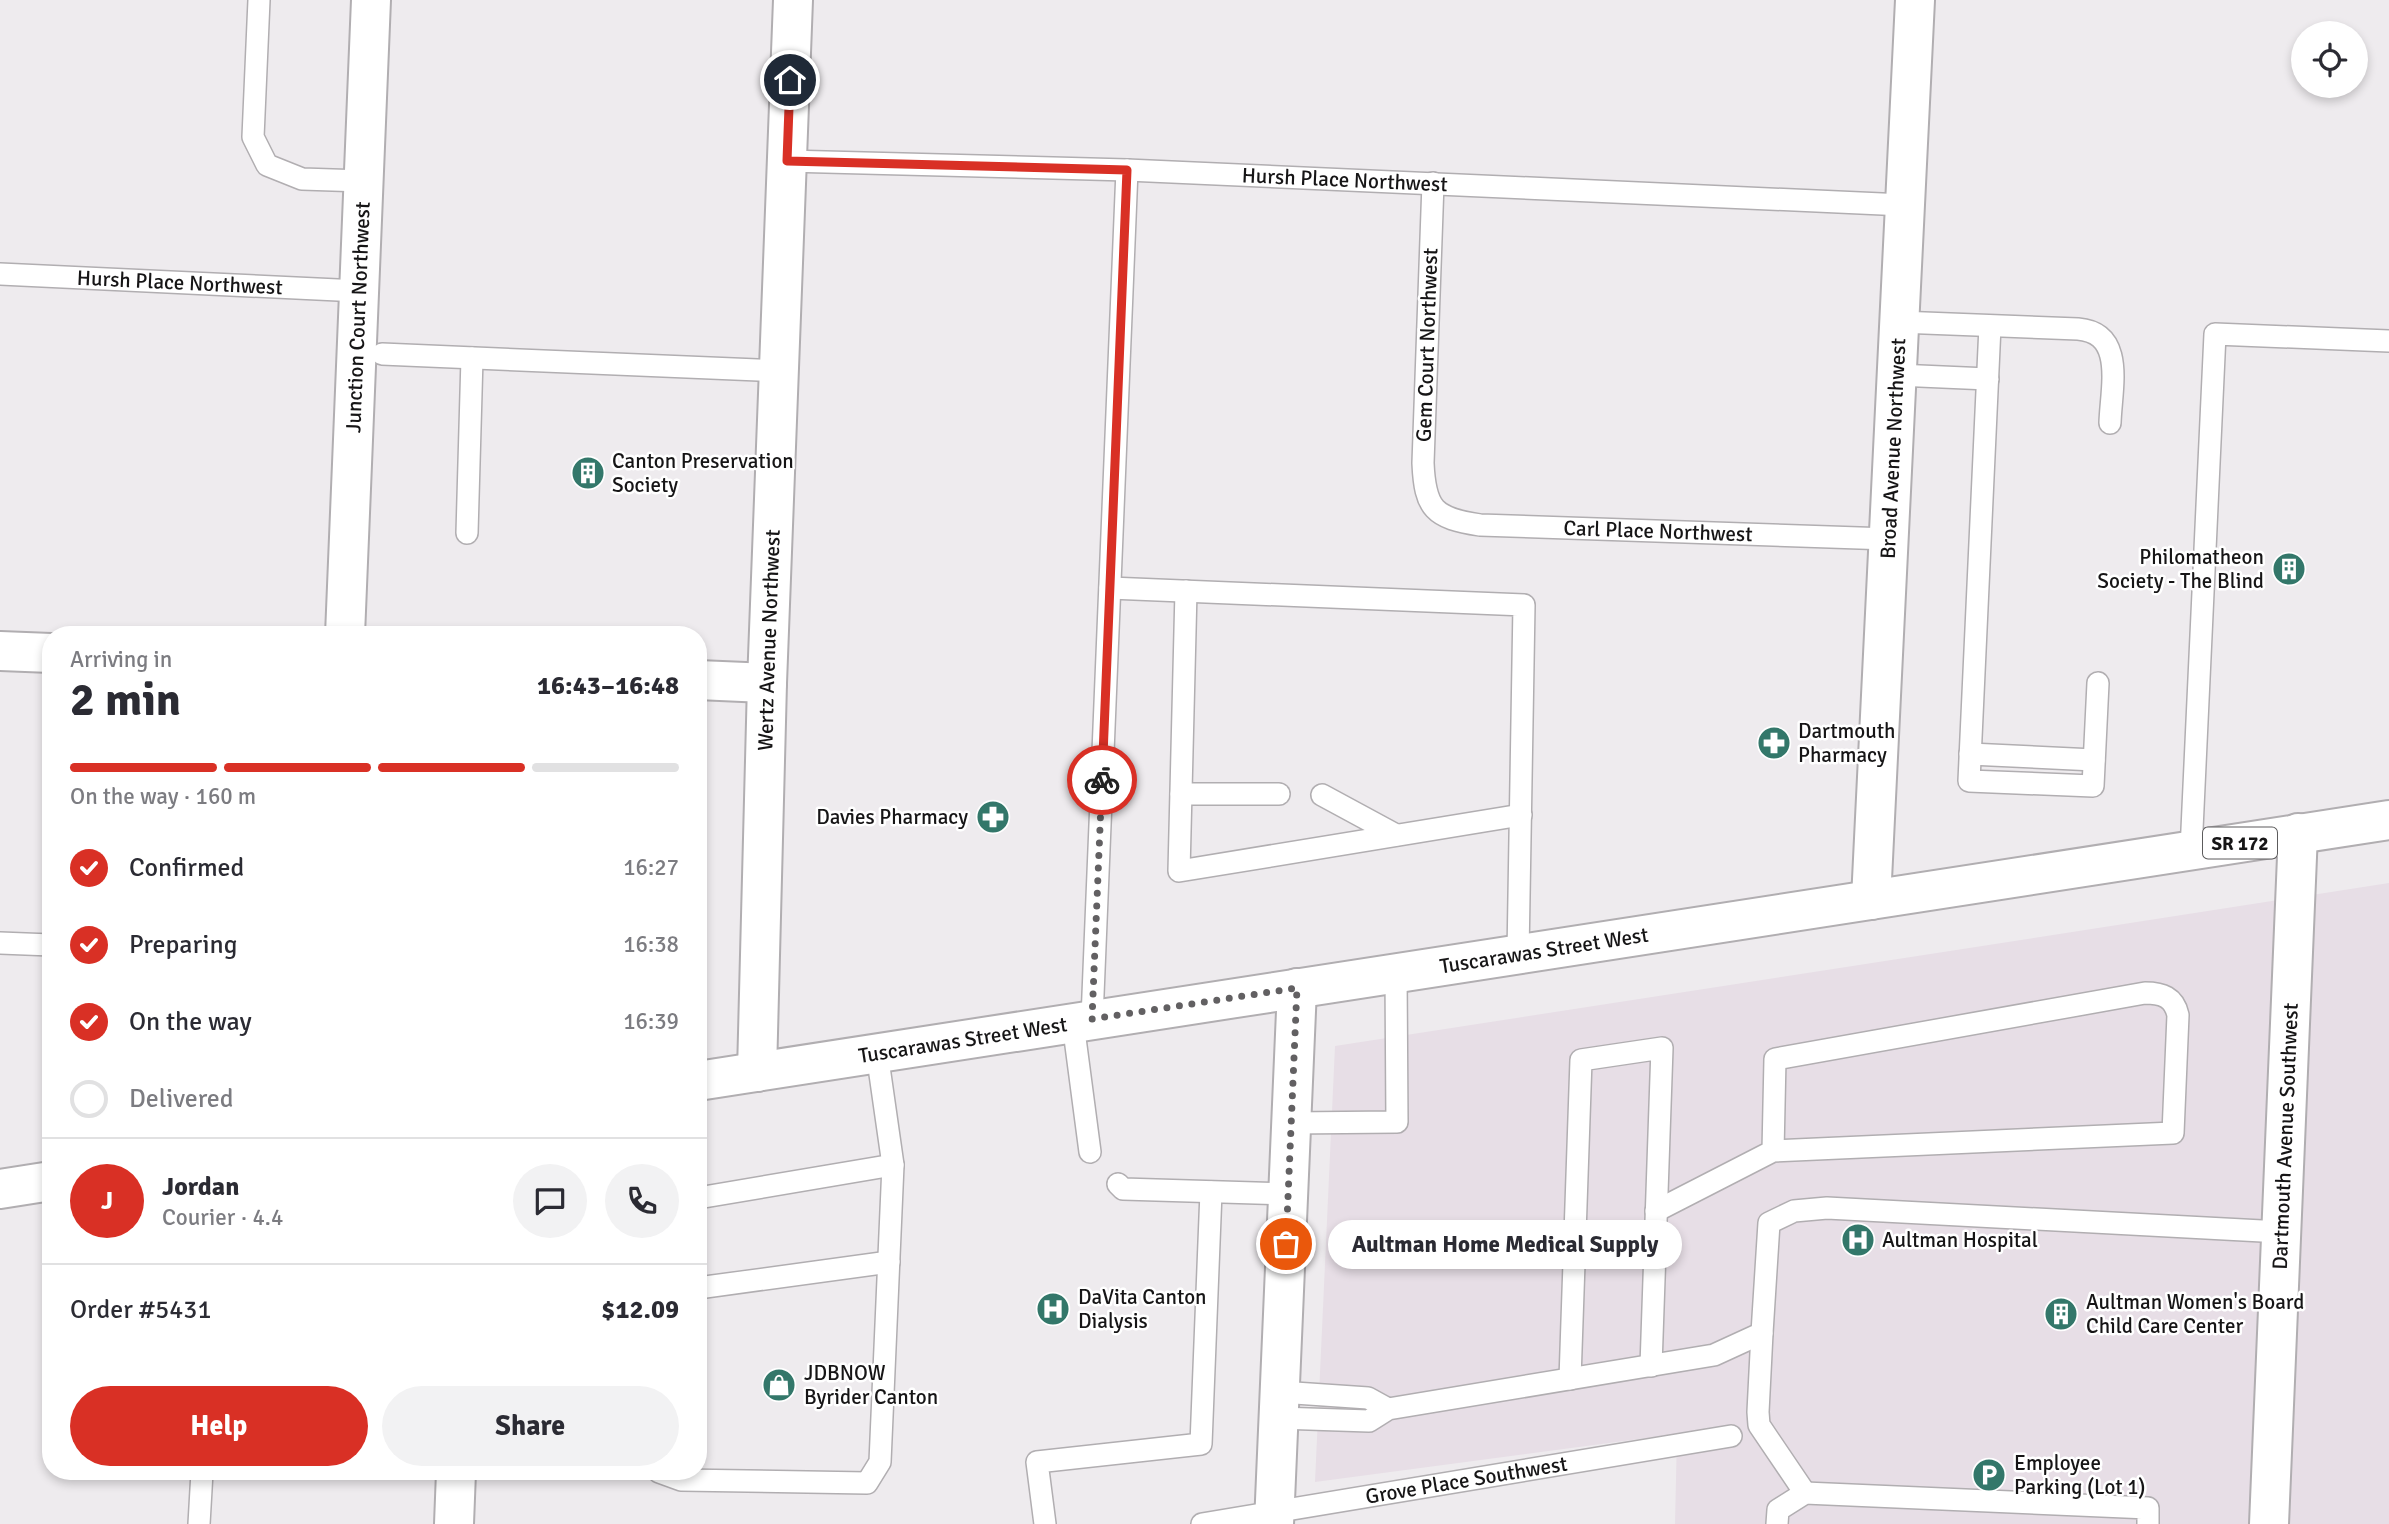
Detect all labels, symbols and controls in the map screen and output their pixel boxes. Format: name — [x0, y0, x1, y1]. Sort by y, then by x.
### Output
map controls — [2291, 21, 2368, 98]
button: locate — [2291, 21, 2368, 98]
pin — [760, 50, 820, 110]
icon: home — [771, 61, 809, 99]
street label: Hursh Place Northwest — [1241, 162, 1448, 197]
street label: Junction Court Northwest — [340, 201, 376, 433]
street label: Gem Court Northwest — [1411, 248, 1443, 442]
street label: Hursh Place Northwest — [76, 265, 283, 300]
street label: Broad Avenue Northwest — [1875, 337, 1911, 560]
place label: Canton Preservation Society — [612, 448, 794, 498]
building icon: Canton Preservation Society — [569, 454, 607, 492]
street label: Carl Place Northwest — [1563, 515, 1753, 547]
street label: Wertz Avenue Northwest — [752, 529, 786, 751]
place label: Philomatheon Society - The Blind — [2097, 544, 2264, 594]
building icon: Philomatheon Society - The Blind — [2270, 550, 2308, 588]
text: Arriving in — [70, 645, 172, 674]
text: 16:43–16:48 — [537, 670, 679, 702]
text: 2 min — [70, 672, 181, 728]
place label: Dartmouth Pharmacy — [1798, 718, 1896, 768]
pharmacy icon: Dartmouth Pharmacy — [1755, 724, 1793, 762]
courier — [1067, 745, 1137, 815]
icon: bike — [1083, 761, 1121, 799]
text: On the way · 160 m — [70, 782, 256, 811]
pharmacy icon: Davies Pharmacy — [974, 798, 1012, 836]
place label: Davies Pharmacy — [816, 804, 968, 830]
road number: SR 172 — [2203, 828, 2277, 858]
icon: check — [70, 849, 108, 887]
text: Confirmed — [129, 852, 244, 884]
text: 16:27 — [623, 853, 679, 882]
street label: Tuscarawas Street West — [1438, 922, 1650, 979]
icon: check — [70, 926, 108, 964]
text: Preparing — [129, 929, 237, 961]
text: 16:38 — [623, 930, 679, 959]
street label: Dartmouth Avenue Southwest — [2267, 1002, 2304, 1270]
icon: check — [70, 1003, 108, 1041]
text: On the way — [129, 1006, 252, 1038]
text: 16:39 — [623, 1007, 679, 1036]
street label: Tuscarawas Street West — [857, 1011, 1069, 1069]
text: Delivered — [129, 1083, 234, 1115]
button: chat — [513, 1164, 587, 1238]
button: phone — [605, 1164, 679, 1238]
text: Jordan — [162, 1171, 239, 1203]
text: J — [101, 1185, 113, 1217]
text: Courier · 4.4 — [162, 1203, 283, 1232]
pin — [1256, 1214, 1316, 1274]
callout: Aultman Home Medical Supply — [1328, 1220, 1682, 1268]
hospital icon: Aultman Hospital — [1839, 1221, 1877, 1259]
icon: bag — [1267, 1225, 1305, 1263]
place label: Aultman Hospital — [1882, 1227, 2038, 1253]
text: Aultman Home Medical Supply — [1352, 1230, 1658, 1259]
place label: DaVita Canton Dialysis — [1078, 1284, 1207, 1334]
place label: Aultman Women's Board Child Care Center — [2086, 1289, 2304, 1339]
hospital icon: DaVita Canton Dialysis — [1034, 1290, 1072, 1328]
text: Order #5431 — [70, 1294, 211, 1326]
text: $12.09 — [601, 1294, 679, 1326]
building icon: Aultman Women's Board Child Care Center — [2042, 1295, 2080, 1333]
place label: JDBNOW Byrider Canton — [804, 1360, 938, 1410]
shop icon: JDBNOW Byrider Canton — [760, 1366, 798, 1404]
button: Help — [70, 1386, 368, 1466]
button: Share — [382, 1386, 679, 1466]
street label: Grove Place Southwest — [1364, 1450, 1569, 1510]
place label: Employee Parking (Lot 1) — [2014, 1450, 2145, 1500]
parking icon: Employee Parking (Lot 1) — [1970, 1456, 2008, 1494]

